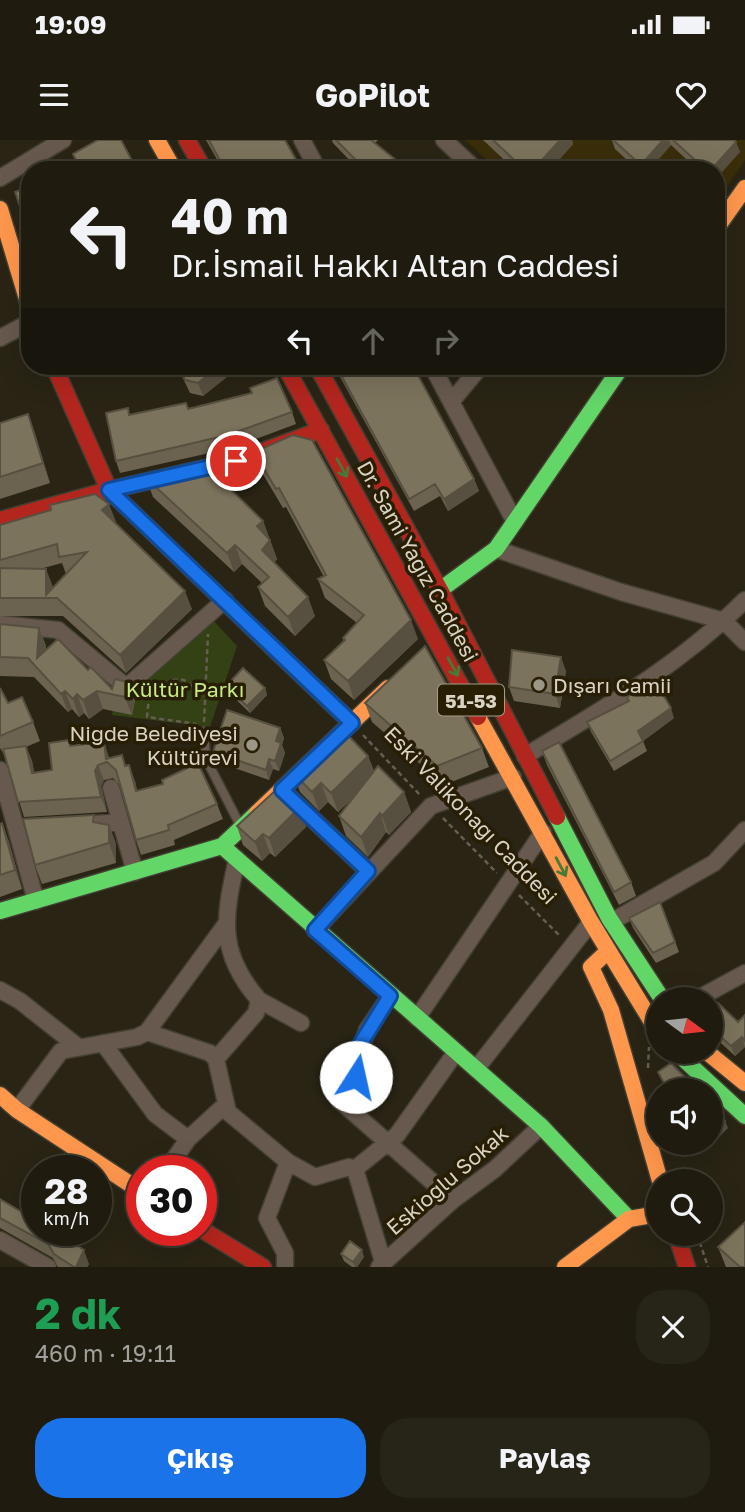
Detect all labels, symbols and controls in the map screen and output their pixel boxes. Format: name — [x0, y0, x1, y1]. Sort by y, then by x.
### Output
text: 19:09 — [35, 9, 107, 40]
icon: menu — [35, 76, 73, 114]
text: GoPilot — [315, 76, 430, 114]
icon: heart — [672, 76, 710, 114]
text: 40 m — [171, 186, 289, 245]
icon: left — [56, 189, 147, 280]
text: Dr.İsmail Hakkı Altan Caddesi — [171, 246, 619, 284]
icon: left — [281, 322, 319, 360]
icon: ahead — [354, 322, 392, 360]
icon: right — [427, 322, 465, 360]
pin — [206, 431, 266, 491]
icon: arrive — [217, 442, 255, 480]
street label: Dr. Sami Yağız Caddesi — [352, 456, 484, 666]
one-way arrow — [336, 457, 349, 478]
one-way arrow — [447, 656, 460, 677]
place label: Dışarı Camii — [553, 672, 671, 698]
park label: Kültür Parkı — [126, 676, 244, 702]
marker: Dışarı Camii — [531, 677, 547, 693]
road number: 51-53 — [438, 684, 504, 716]
place label: Niğde Belediyesi Kültürevi — [69, 720, 238, 770]
street label: Eski Valikonağı Caddesi — [379, 721, 563, 909]
marker: Niğde Belediyesi Kültürevi — [244, 737, 260, 753]
one-way arrow — [555, 856, 569, 877]
north arrow — [646, 987, 723, 1064]
map controls — [646, 987, 723, 1246]
position arrow — [319, 1040, 393, 1114]
button: sound — [646, 1078, 723, 1155]
street label: Eskioğlu Sokak — [381, 1120, 513, 1240]
speed limit sign: 30 — [126, 1155, 217, 1246]
button: search — [646, 1169, 723, 1246]
text: 28 — [45, 1170, 88, 1212]
text: km/h — [44, 1207, 89, 1229]
text: 2 dk — [35, 1288, 121, 1338]
button: close — [636, 1290, 710, 1364]
text: 460 m · 19:11 — [35, 1339, 176, 1367]
button: Çıkış — [35, 1418, 366, 1498]
button: Paylaş — [380, 1418, 710, 1498]

